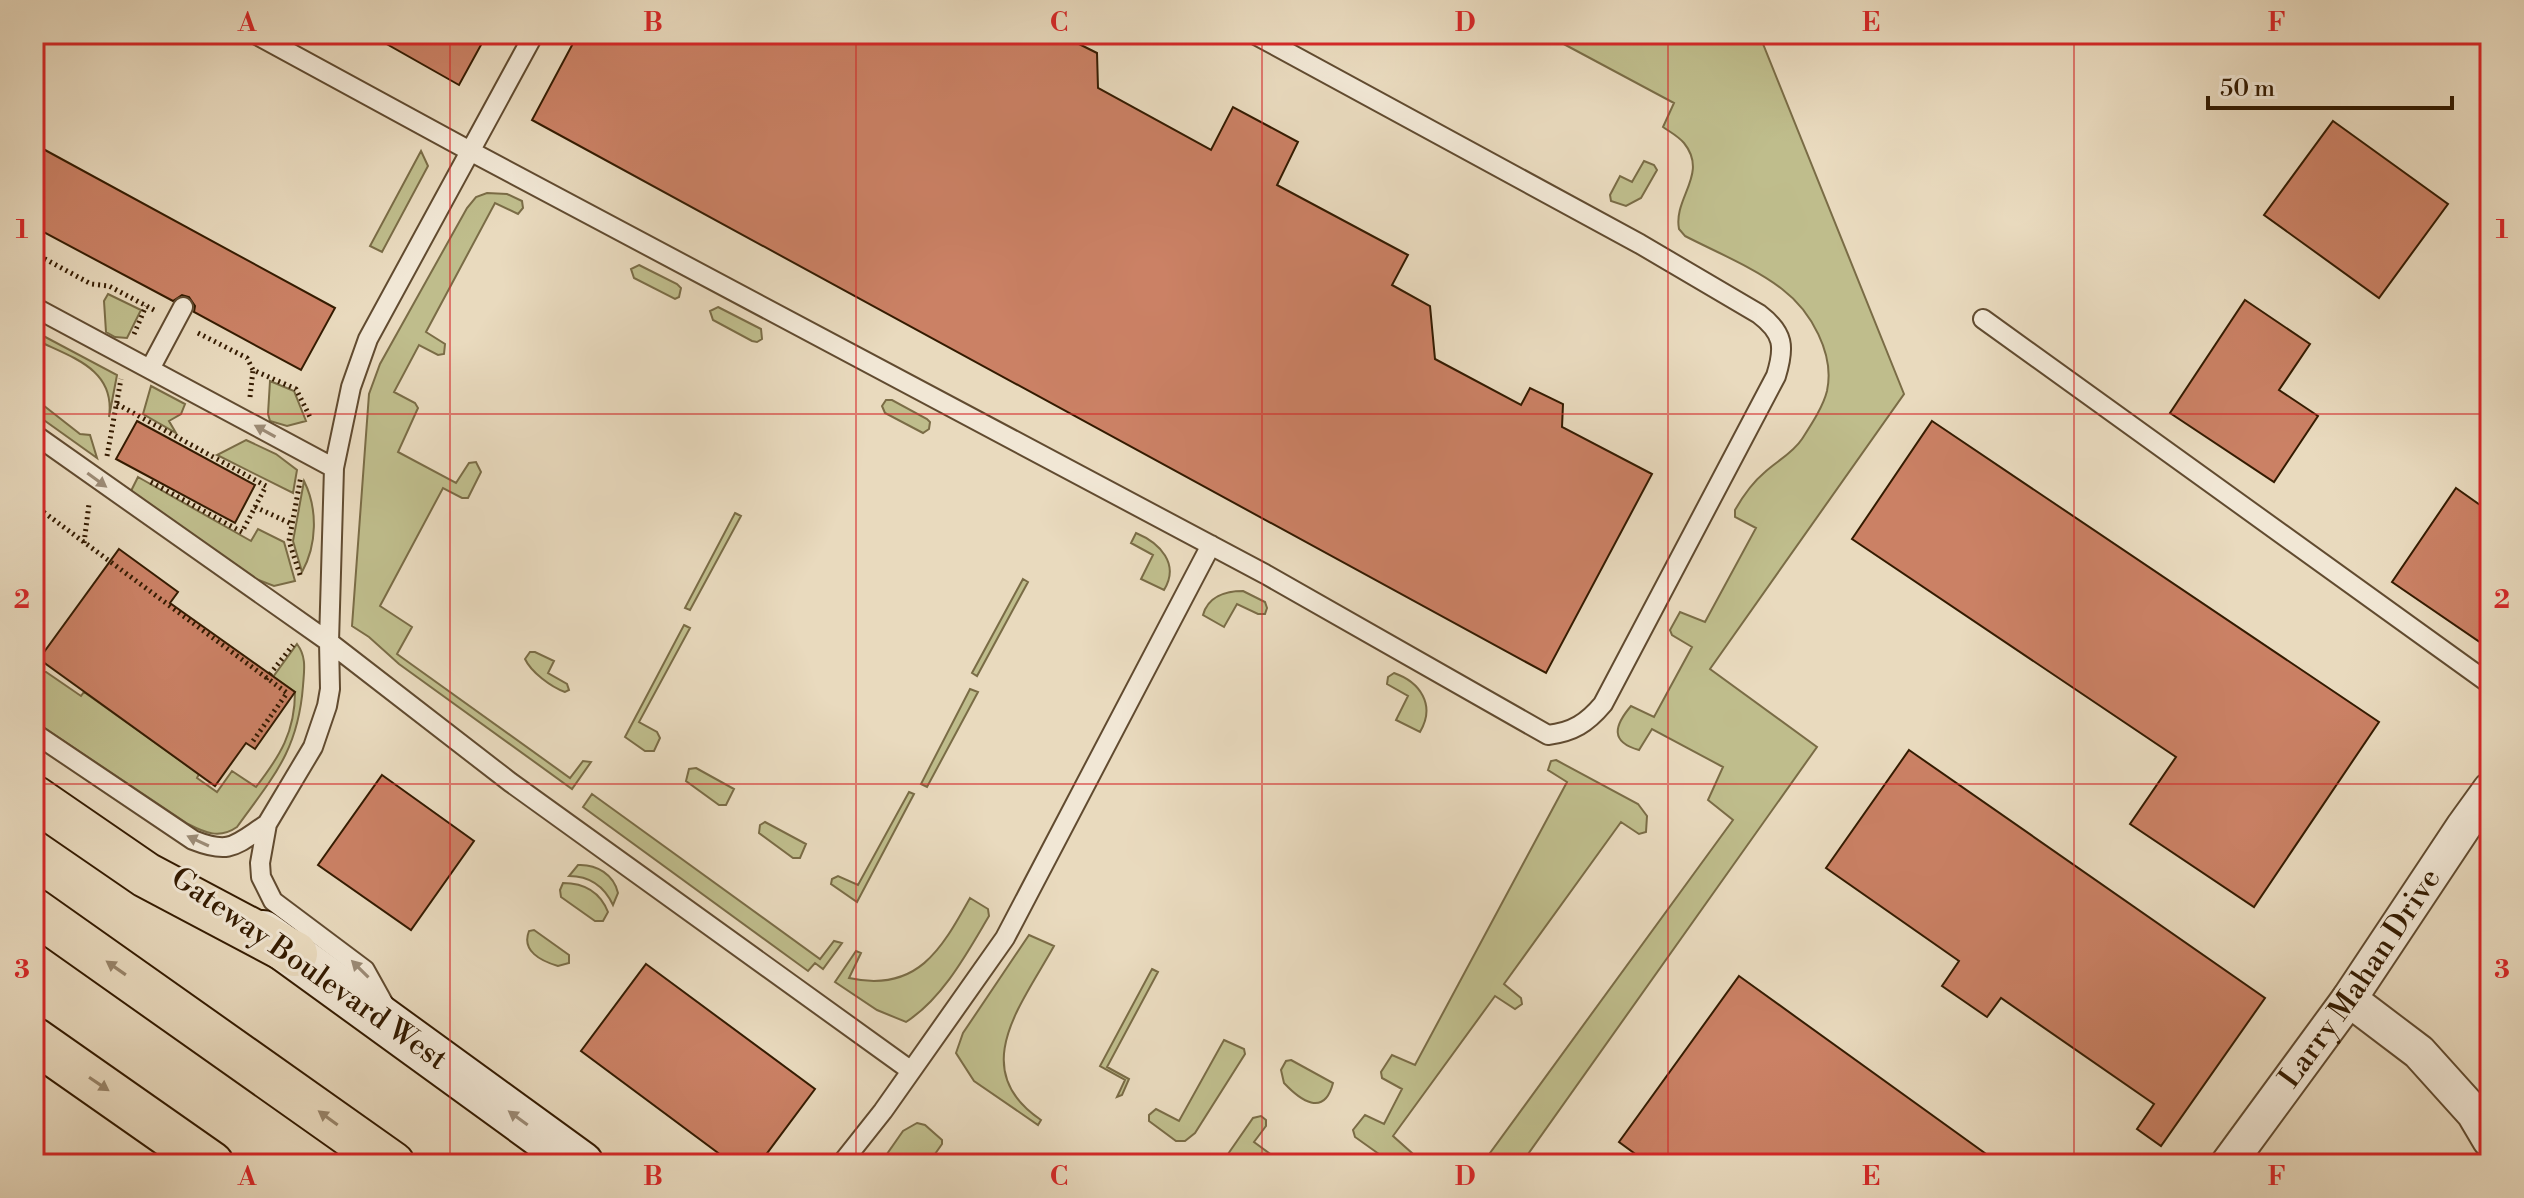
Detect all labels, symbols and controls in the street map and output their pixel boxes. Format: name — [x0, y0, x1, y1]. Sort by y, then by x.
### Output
text: A — [237, 7, 257, 39]
text: B — [643, 7, 663, 39]
text: C — [1050, 7, 1068, 39]
text: D — [1455, 7, 1475, 39]
text: E — [1862, 7, 1880, 39]
text: F — [2268, 7, 2286, 39]
scale bar — [2208, 60, 2452, 110]
text: 50 m — [2220, 74, 2275, 104]
text: 1 — [16, 214, 29, 246]
text: 1 — [2496, 214, 2509, 246]
one-way arrow — [254, 425, 277, 438]
one-way arrow — [87, 472, 108, 487]
text: 2 — [14, 584, 30, 616]
text: 2 — [2494, 584, 2510, 616]
one-way arrow — [187, 834, 210, 848]
street label: Gateway Boulevard West — [163, 859, 455, 1079]
street label: Larry Mahan Drive — [2271, 861, 2449, 1096]
text: 3 — [14, 954, 30, 986]
text: 3 — [2494, 954, 2510, 986]
one-way arrow — [105, 960, 127, 976]
one-way arrow — [351, 960, 370, 979]
one-way arrow — [88, 1076, 109, 1091]
one-way arrow — [318, 1111, 339, 1126]
one-way arrow — [507, 1111, 528, 1127]
text: A — [237, 1161, 257, 1193]
text: B — [643, 1161, 663, 1193]
text: C — [1050, 1161, 1068, 1193]
text: D — [1455, 1161, 1475, 1193]
text: E — [1862, 1161, 1880, 1193]
text: F — [2268, 1161, 2286, 1193]

